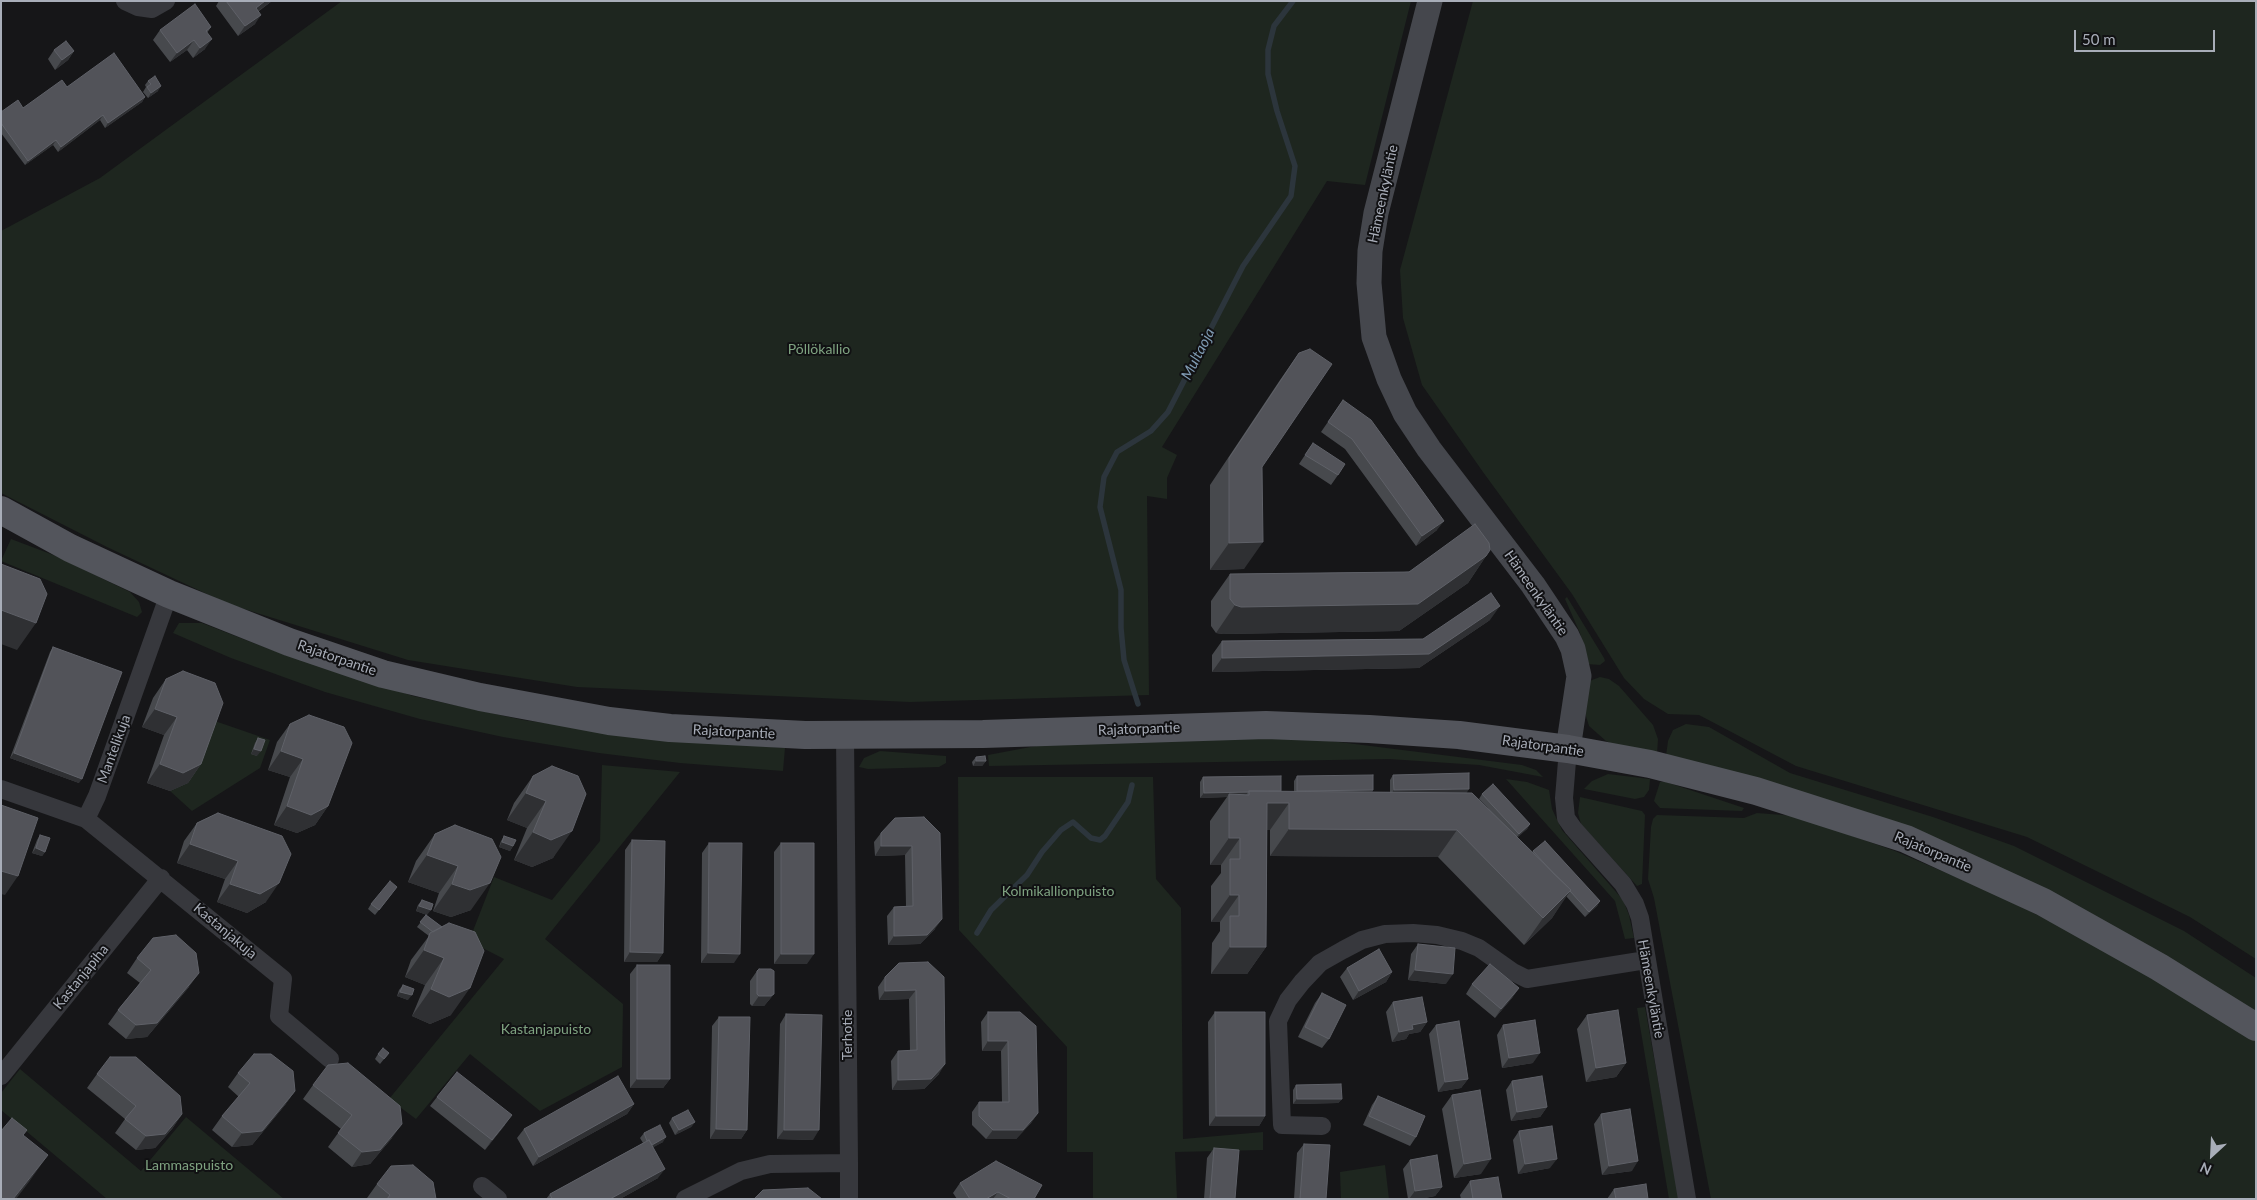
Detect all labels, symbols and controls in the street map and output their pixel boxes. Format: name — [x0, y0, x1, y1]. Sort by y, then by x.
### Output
scale bar — [2077, 20, 2218, 52]
text: 50 m — [2082, 30, 2116, 48]
street label: Hämeenkyläntie — [1364, 143, 1402, 245]
water label: Multaoja — [1177, 325, 1219, 383]
park label: Pöllökallio — [788, 341, 850, 357]
street label: Hämeenkyläntie — [1500, 547, 1572, 639]
street label: Rajatorpantie — [295, 637, 379, 679]
street label: Mantelikuja — [94, 712, 134, 786]
street label: Rajatorpantie — [1098, 719, 1180, 739]
street label: Rajatorpantie — [692, 721, 776, 743]
street label: Rajatorpantie — [1501, 732, 1585, 760]
street label: Rajatorpantie — [1892, 828, 1974, 876]
park label: Kolmikallionpuisto — [1002, 883, 1114, 899]
street label: Kastanjakuja — [190, 900, 260, 962]
street label: Hämeenkyläntie — [1634, 938, 1668, 1040]
street label: Kastanjapiha — [50, 941, 112, 1013]
street label: Terhotie — [839, 1010, 855, 1060]
park label: Kastanjapuisto — [501, 1021, 591, 1037]
north arrow — [2187, 1130, 2237, 1180]
park label: Lammaspuisto — [145, 1157, 233, 1173]
text: N — [2197, 1159, 2214, 1179]

